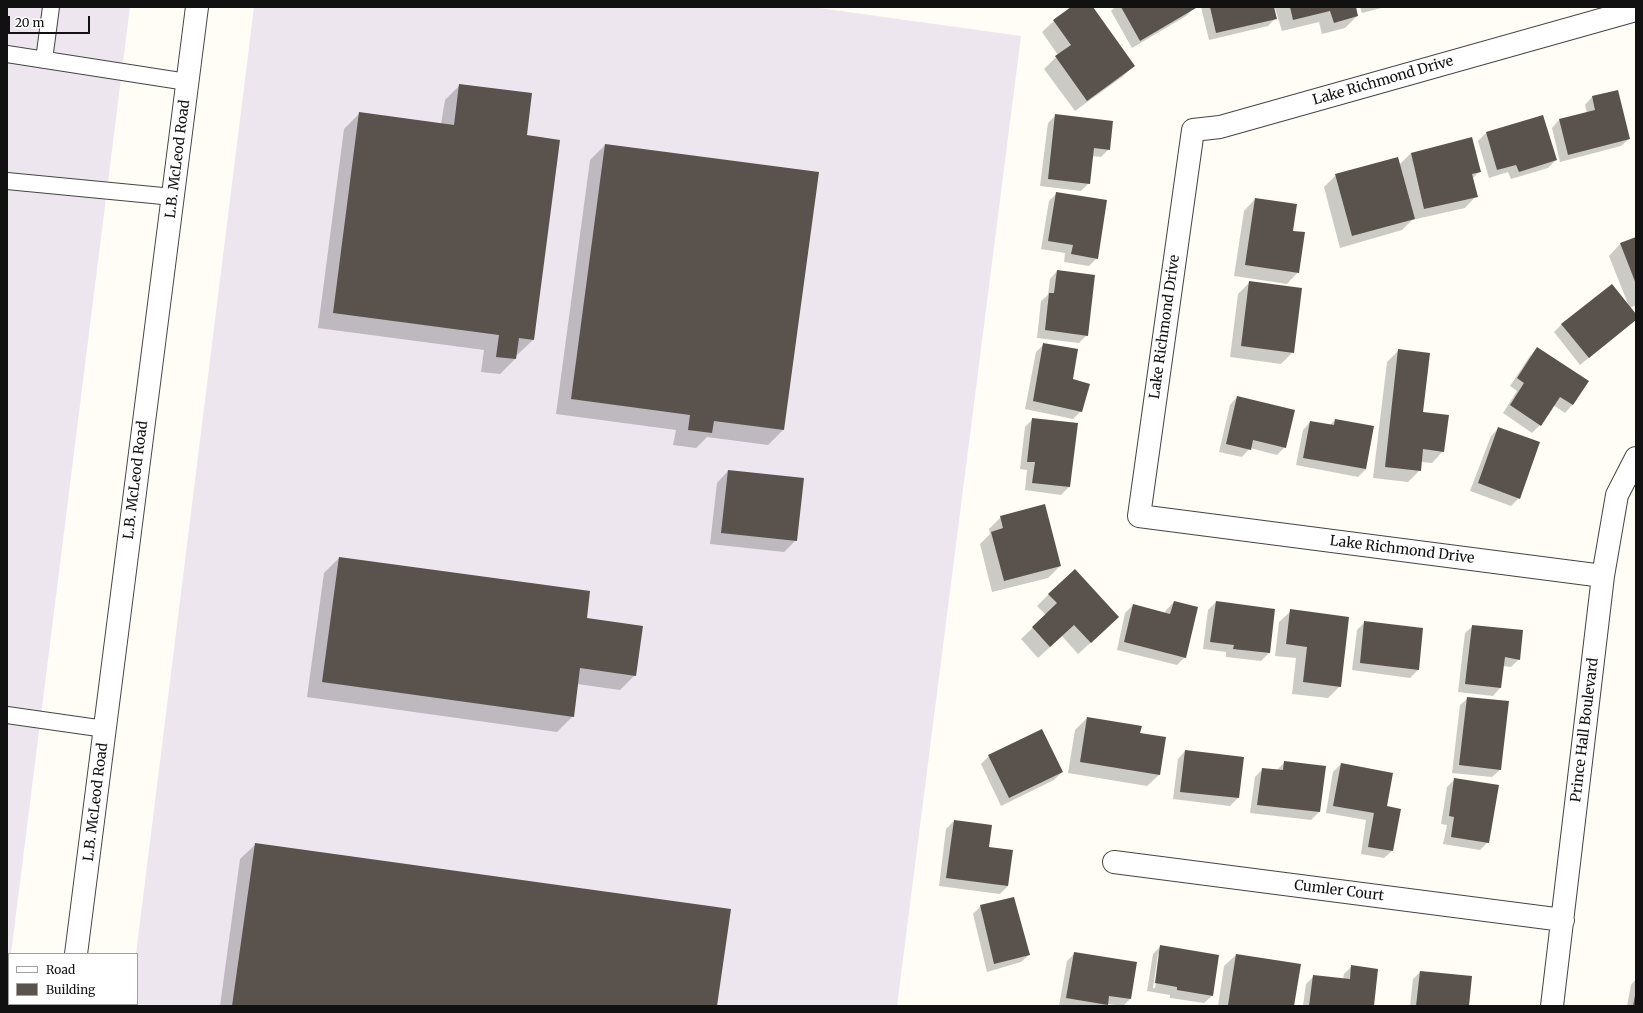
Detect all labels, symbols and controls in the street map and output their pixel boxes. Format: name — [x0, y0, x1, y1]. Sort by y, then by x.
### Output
scale bar — [10, 8, 92, 34]
text: 20 m — [15, 15, 44, 30]
street label: Lake Richmond Drive — [1311, 53, 1455, 109]
street label: L.B. McLeod Road — [162, 99, 194, 219]
street label: Lake Richmond Drive — [1147, 254, 1183, 400]
street label: L.B. McLeod Road — [120, 420, 152, 540]
street label: Lake Richmond Drive — [1329, 533, 1475, 567]
street label: Prince Hall Boulevard — [1568, 657, 1602, 803]
street label: L.B. McLeod Road — [80, 742, 112, 862]
street label: Cumler Court — [1293, 877, 1385, 905]
legend — [8, 953, 138, 1005]
text: Road — [46, 962, 75, 977]
text: Building — [46, 982, 95, 997]

